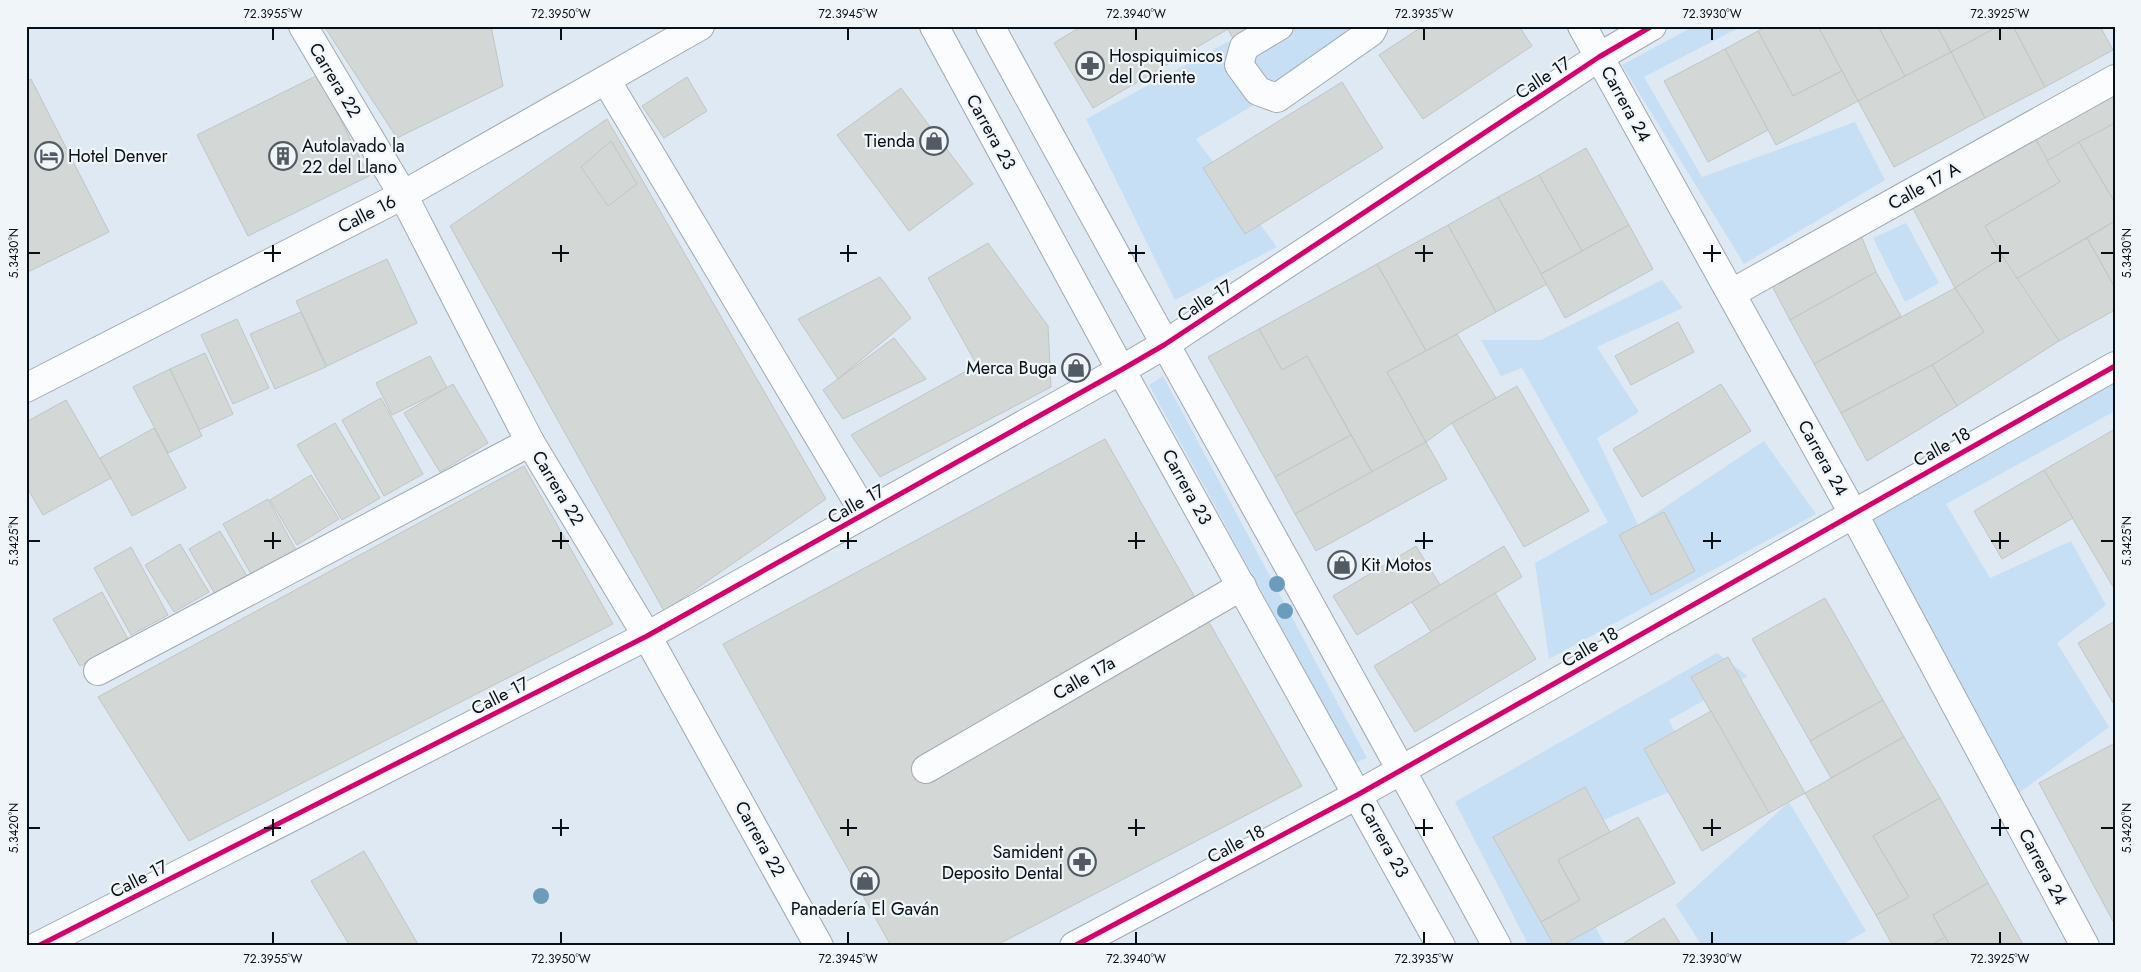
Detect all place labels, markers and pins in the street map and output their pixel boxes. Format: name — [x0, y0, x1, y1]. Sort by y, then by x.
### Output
place label: Hospiquimicos del Oriente — [1109, 43, 1223, 90]
pharmacy icon: Hospiquimicos del Oriente — [1075, 51, 1105, 81]
shop icon: Tienda — [919, 126, 949, 156]
place label: Tienda — [864, 128, 915, 154]
place label: Autolavado la 22 del Llano — [302, 133, 405, 180]
hotel icon: Hotel Denver — [34, 141, 64, 171]
building icon: Autolavado la 22 del Llano — [268, 141, 298, 171]
place label: Hotel Denver — [68, 143, 169, 169]
shop icon: Merca Buga — [1061, 353, 1091, 383]
place label: Merca Buga — [966, 355, 1057, 381]
shop icon: Kit Motos — [1327, 550, 1357, 580]
place label: Kit Motos — [1361, 552, 1431, 578]
place label: Samident Deposito Dental — [942, 839, 1064, 886]
pharmacy icon: Samident Deposito Dental — [1067, 847, 1097, 877]
shop icon: Panadería El Gaván — [850, 866, 880, 896]
place label: Panadería El Gaván — [791, 896, 939, 922]

